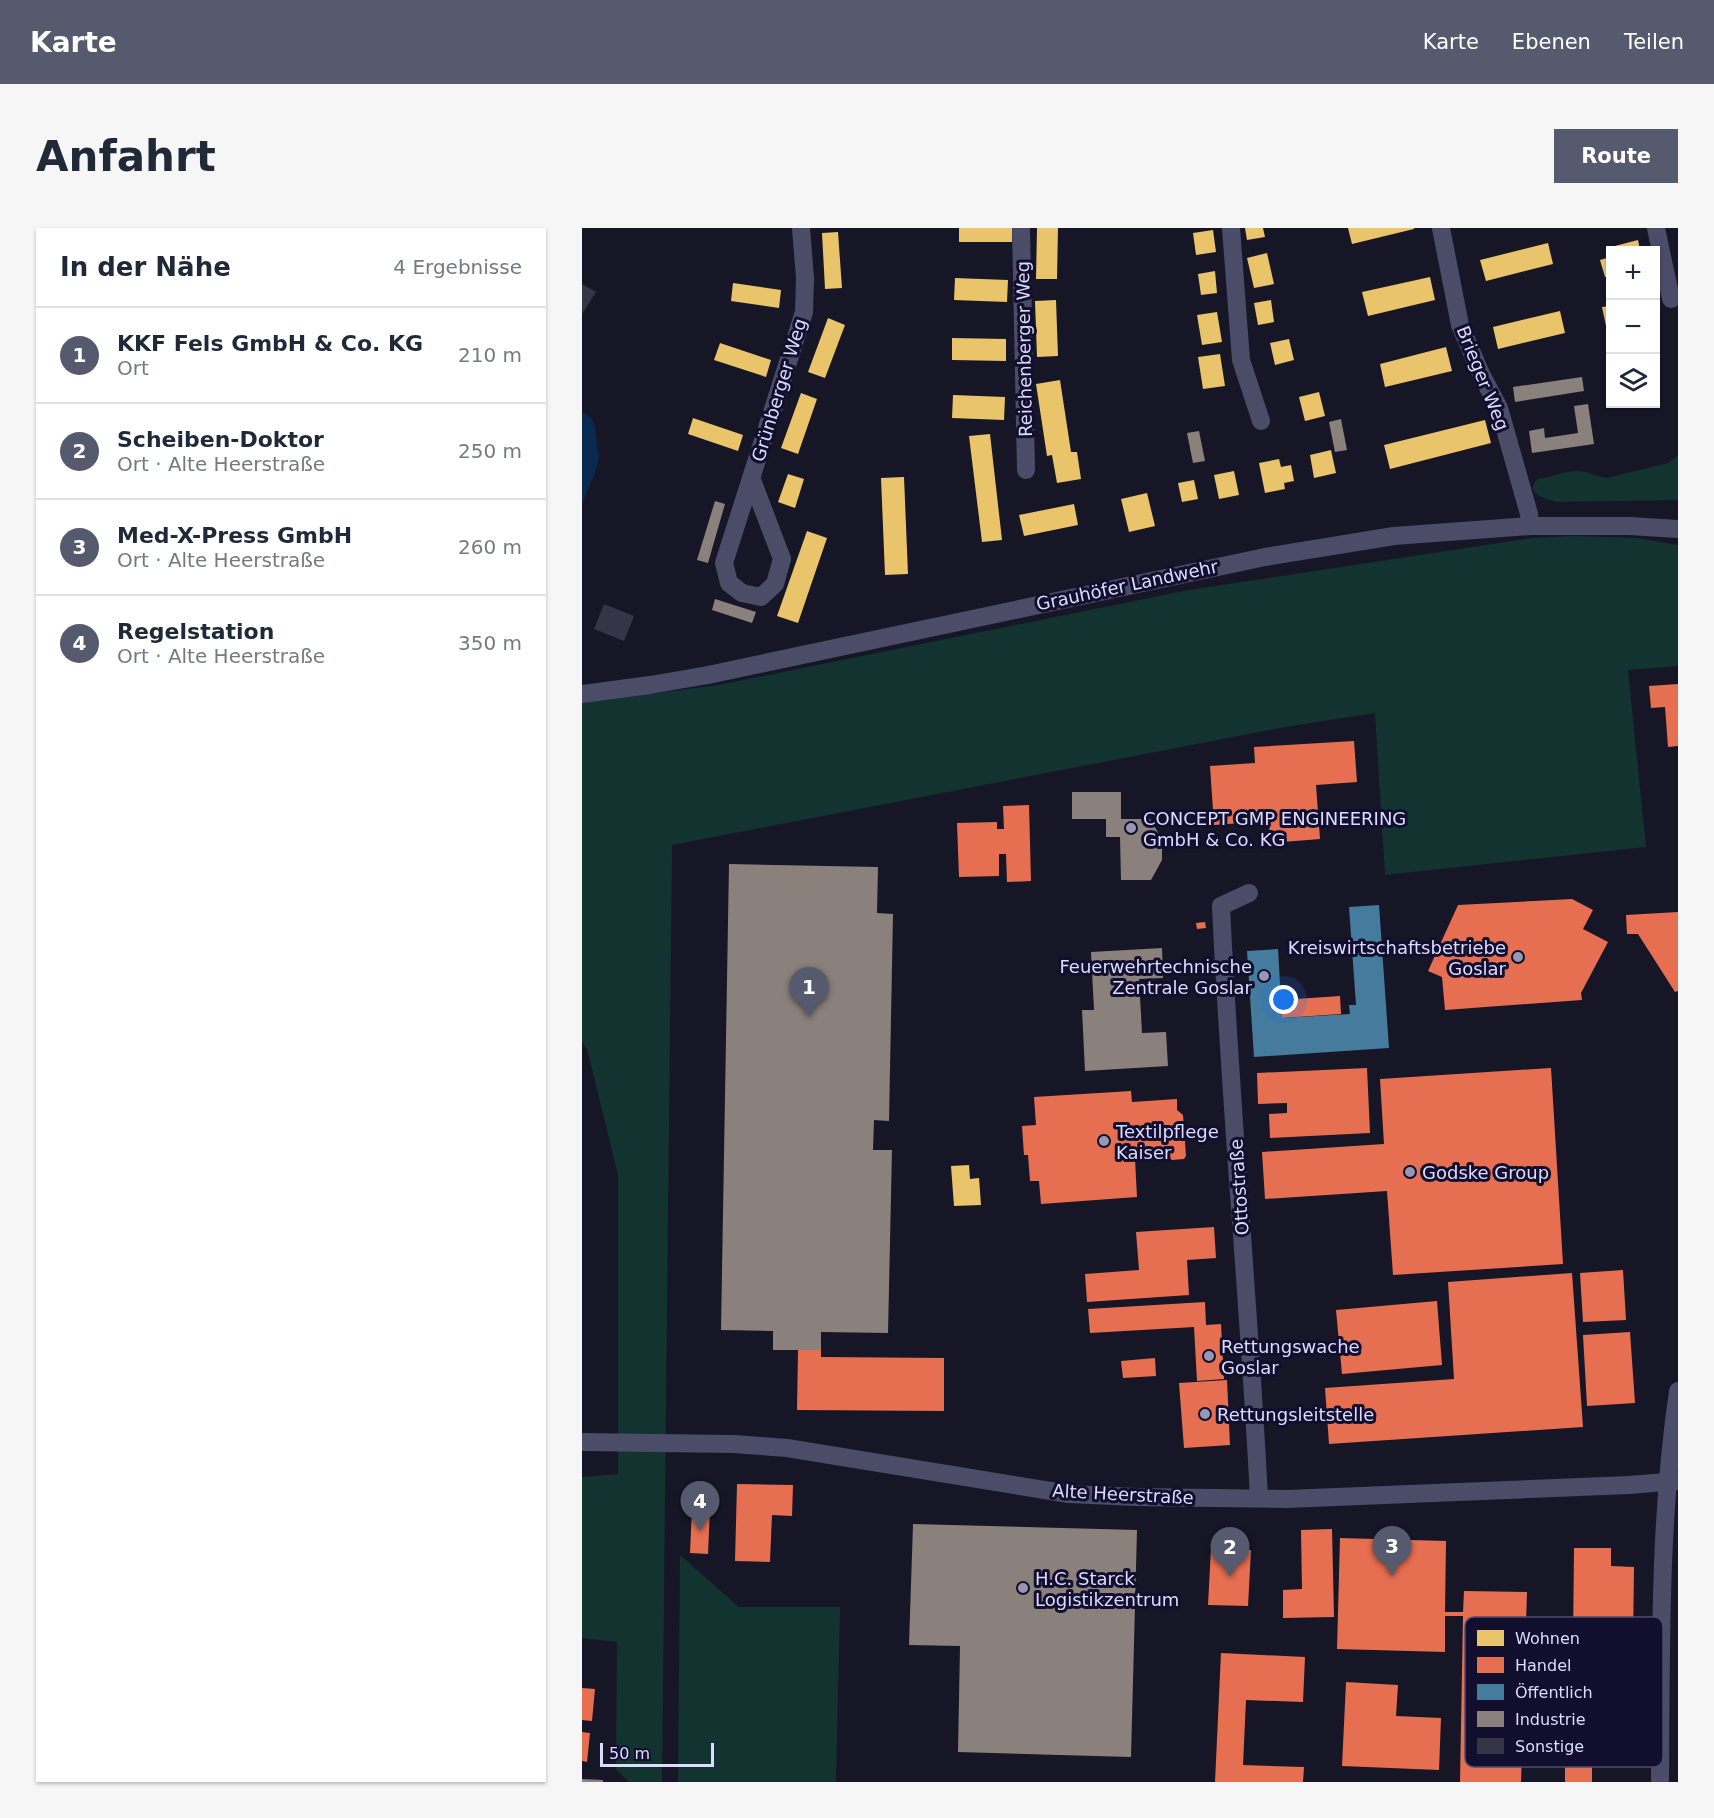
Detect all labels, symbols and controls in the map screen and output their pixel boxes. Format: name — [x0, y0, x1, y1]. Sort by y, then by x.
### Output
text: Karte — [30, 26, 117, 59]
text: Karte — [1423, 30, 1479, 54]
text: Ebenen — [1512, 30, 1591, 54]
text: Teilen — [1624, 30, 1684, 54]
button: Route — [1554, 129, 1678, 183]
text: Anfahrt — [36, 132, 216, 181]
map controls — [1606, 246, 1660, 408]
button: + — [1606, 246, 1660, 300]
text: In der Nähe — [60, 252, 231, 282]
text: 4 Ergebnisse — [393, 255, 522, 279]
street label: Reichenberger Weg — [1012, 261, 1036, 437]
button: − — [1606, 300, 1660, 354]
street label: Grünberger Weg — [747, 316, 811, 464]
street label: Brieger Weg — [1453, 323, 1513, 433]
text: KKF Fels GmbH & Co. KG — [117, 331, 423, 356]
text: 1 — [73, 343, 86, 367]
text: 210 m — [458, 343, 522, 367]
button: layers — [1606, 354, 1660, 408]
text: Ort — [117, 356, 149, 380]
text: Scheiben-Doktor — [117, 427, 324, 452]
text: 2 — [73, 439, 86, 463]
text: 250 m — [458, 439, 522, 463]
text: Ort · Alte Heerstraße — [117, 452, 325, 476]
text: Med-X-Press GmbH — [117, 523, 352, 548]
text: 3 — [73, 535, 86, 559]
text: 260 m — [458, 535, 522, 559]
text: Ort · Alte Heerstraße — [117, 548, 325, 572]
street label: Grauhöfer Landwehr — [1034, 555, 1220, 615]
text: Regelstation — [117, 619, 274, 644]
text: 4 — [73, 631, 86, 655]
text: 350 m — [458, 631, 522, 655]
text: Ort · Alte Heerstraße — [117, 644, 325, 668]
place label: CONCEPT GMP ENGINEERING GmbH & Co. KG — [1143, 808, 1406, 850]
marker: CONCEPT GMP ENGINEERING GmbH & Co. KG — [1124, 821, 1138, 835]
place label: Kreiswirtschaftsbetriebe Goslar — [1288, 937, 1507, 979]
marker: Kreiswirtschaftsbetriebe Goslar — [1511, 950, 1525, 964]
place label: Feuerwehrtechnische Zentrale Goslar — [1059, 956, 1253, 998]
pin: 1 — [790, 968, 828, 1017]
marker: Feuerwehrtechnische Zentrale Goslar — [1257, 969, 1271, 983]
your location — [1269, 985, 1298, 1014]
place label: Textilpflege Kaiser — [1115, 1121, 1219, 1163]
marker: Textilpflege Kaiser — [1097, 1134, 1111, 1148]
street label: Ottostraße — [1225, 1138, 1253, 1236]
place label: Godske Group — [1422, 1162, 1549, 1183]
marker: Godske Group — [1403, 1165, 1417, 1179]
place label: Rettungswache Goslar — [1221, 1336, 1360, 1378]
marker: Rettungswache Goslar — [1202, 1349, 1216, 1363]
place label: Rettungsleitstelle — [1217, 1404, 1374, 1425]
marker: Rettungsleitstelle — [1198, 1407, 1212, 1421]
street label: Alte Heerstraße — [1052, 1480, 1194, 1508]
pin: 4 — [680, 1482, 720, 1531]
pin: 3 — [1372, 1526, 1412, 1576]
pin: 2 — [1210, 1528, 1250, 1577]
place label: H.C. Starck Logistikzentrum — [1035, 1568, 1179, 1610]
marker: H.C. Starck Logistikzentrum — [1016, 1581, 1030, 1595]
legend — [1465, 1617, 1663, 1767]
text: Wohnen — [1515, 1629, 1580, 1648]
text: Handel — [1515, 1656, 1571, 1675]
text: Öffentlich — [1515, 1683, 1593, 1702]
text: Industrie — [1515, 1710, 1586, 1729]
text: Sonstige — [1515, 1737, 1584, 1756]
scale bar — [600, 1740, 714, 1768]
text: 50 m — [609, 1744, 650, 1763]

